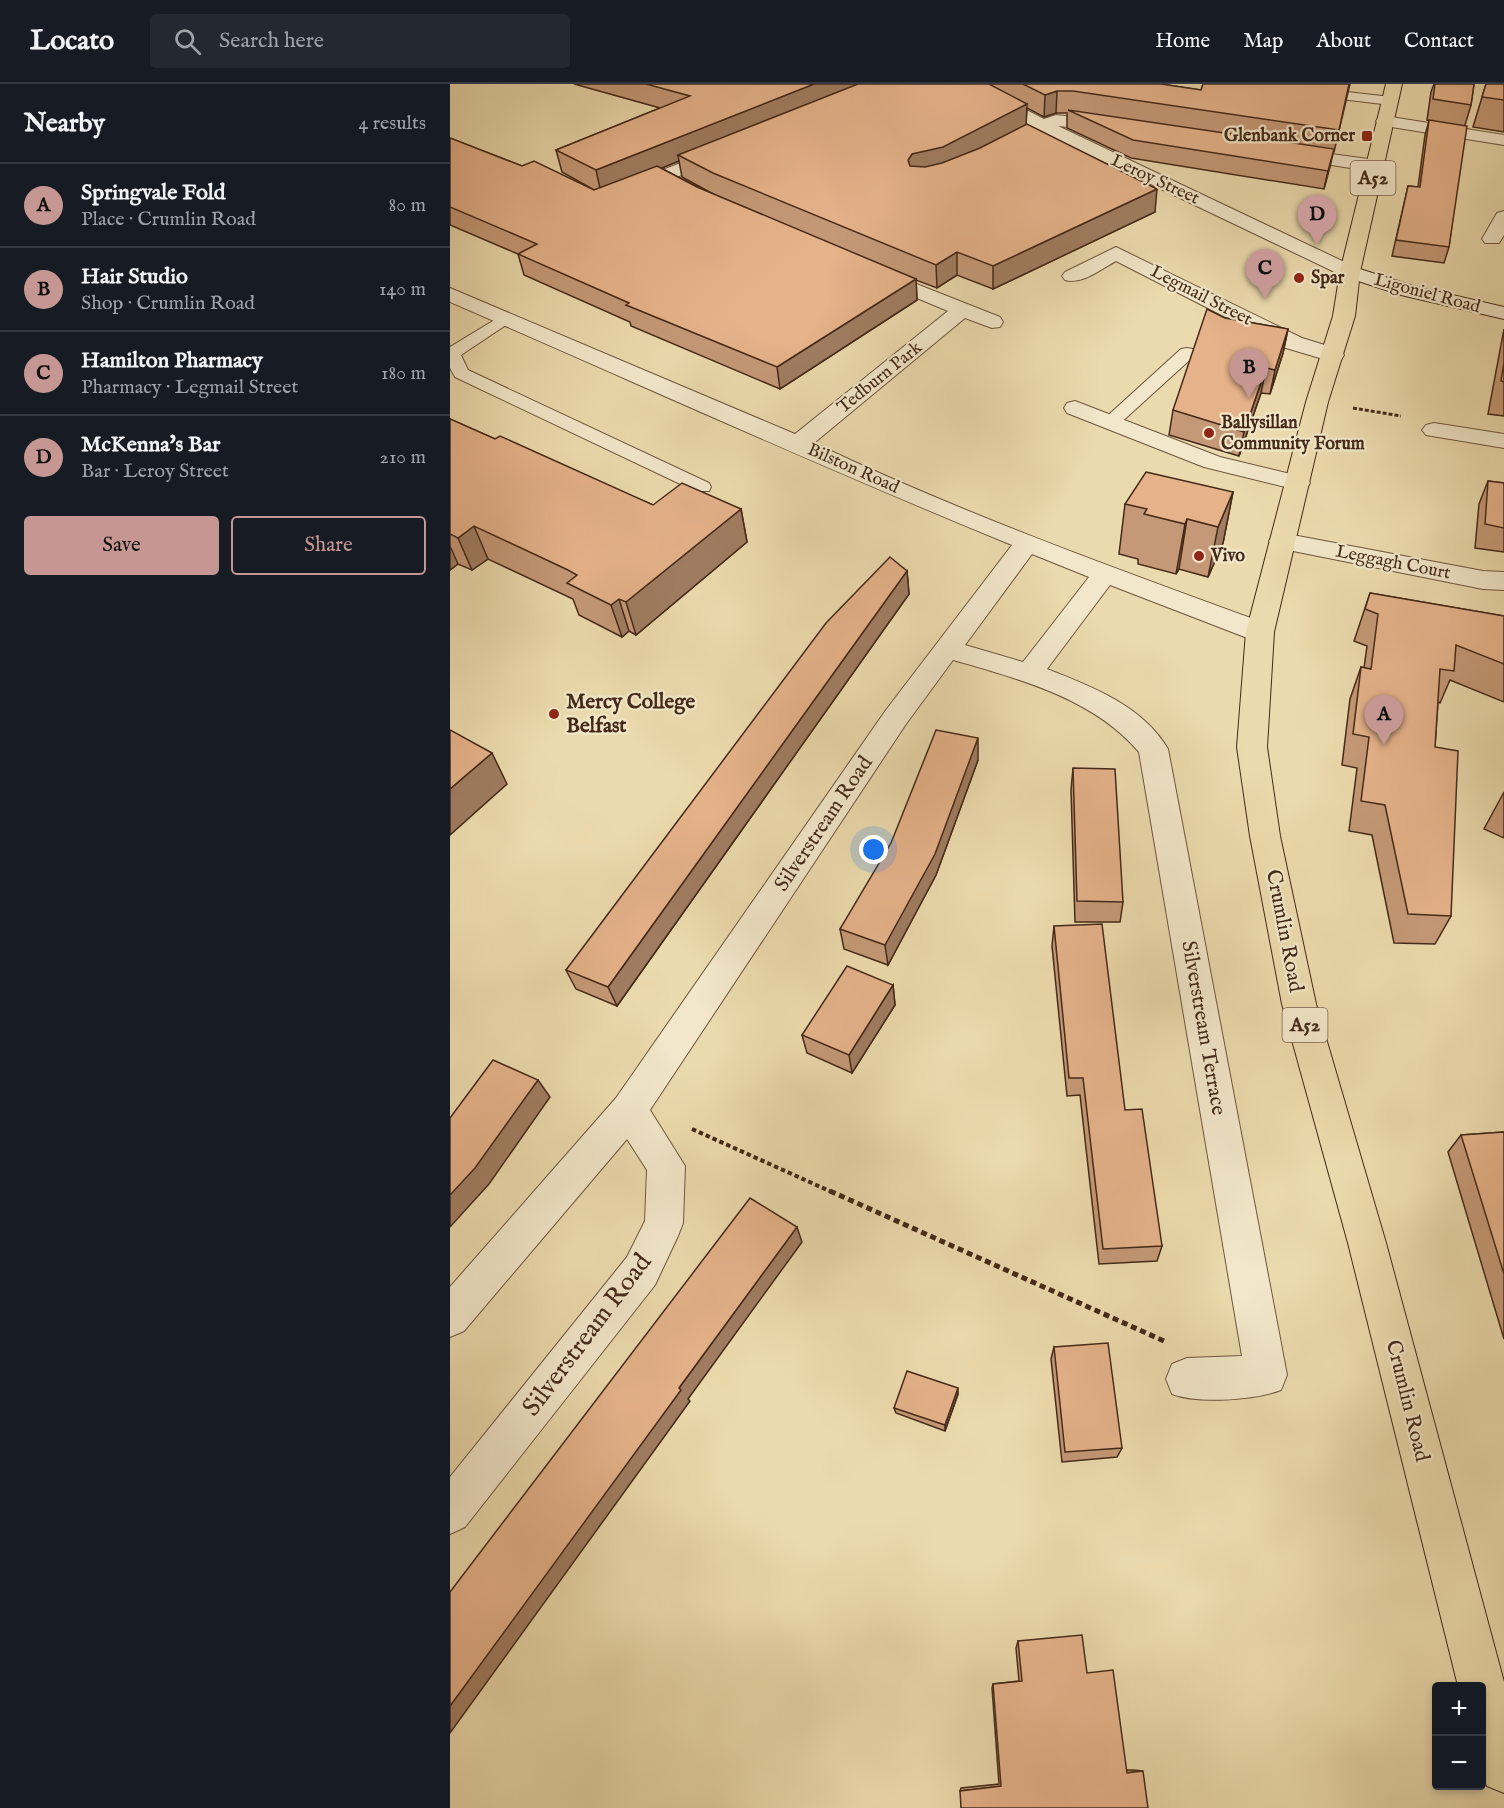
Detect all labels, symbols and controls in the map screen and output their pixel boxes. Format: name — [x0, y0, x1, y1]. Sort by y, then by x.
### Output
search box — [150, 14, 570, 68]
text: Locato — [30, 24, 114, 59]
icon: search — [171, 25, 204, 58]
text: Search here — [219, 27, 324, 55]
text: Home — [1155, 28, 1210, 55]
text: Map — [1243, 28, 1283, 55]
text: About — [1316, 28, 1371, 55]
text: Contact — [1404, 28, 1474, 55]
text: Nearby — [24, 107, 105, 140]
text: 4 results — [359, 111, 426, 136]
place label: Glenbank Corner — [1224, 125, 1355, 148]
marker: Glenbank Corner — [1360, 129, 1374, 143]
street label: Leroy Street — [1107, 150, 1203, 210]
road number: A52 — [1350, 161, 1396, 195]
text: Springvale Fold — [81, 179, 225, 207]
text: A — [37, 193, 50, 218]
text: 80 m — [389, 193, 426, 218]
pin: D — [1298, 196, 1336, 245]
text: Place · Crumlin Road — [81, 207, 256, 232]
pin: C — [1246, 250, 1284, 299]
street label: Legmail Street — [1146, 261, 1256, 331]
text: Hair Studio — [81, 263, 188, 291]
place label: Spar — [1311, 267, 1345, 290]
street label: Ligoniel Road — [1371, 269, 1483, 319]
marker: Spar — [1292, 271, 1306, 285]
text: B — [37, 277, 50, 302]
text: 140 m — [379, 277, 426, 302]
text: Shop · Crumlin Road — [81, 291, 255, 316]
street label: Tedburn Park — [833, 337, 927, 419]
text: Hamilton Pharmacy — [81, 347, 263, 375]
pin: B — [1230, 348, 1268, 398]
text: C — [36, 361, 51, 386]
text: 180 m — [381, 361, 426, 386]
text: Pharmacy · Legmail Street — [81, 375, 298, 400]
place label: Ballysillan Community Forum — [1221, 412, 1365, 456]
marker: Ballysillan Community Forum — [1202, 426, 1216, 440]
text: McKenna's Bar — [81, 431, 220, 459]
street label: Bilston Road — [804, 439, 903, 500]
text: D — [35, 445, 52, 470]
text: 210 m — [380, 445, 426, 470]
text: Bar · Leroy Street — [81, 459, 229, 484]
button: Save — [24, 516, 219, 575]
button: Share — [231, 516, 426, 575]
street label: Leggagh Court — [1334, 541, 1452, 585]
place label: Vivo — [1210, 545, 1245, 568]
marker: Vivo — [1192, 549, 1206, 563]
place label: Mercy College Belfast — [566, 689, 696, 740]
pin: A — [1364, 696, 1404, 745]
marker: Mercy College Belfast — [547, 707, 561, 721]
street label: Silverstream Road — [769, 750, 880, 897]
your location — [859, 835, 888, 864]
street label: Crumlin Road — [1259, 867, 1309, 995]
street label: Silverstream Terrace — [1174, 939, 1232, 1118]
road number: A52 — [1282, 1008, 1328, 1042]
street label: Silverstream Road — [515, 1247, 659, 1423]
street label: Crumlin Road — [1379, 1337, 1435, 1465]
map controls — [1432, 1682, 1486, 1790]
button: + — [1432, 1682, 1486, 1736]
button: − — [1432, 1736, 1486, 1790]

